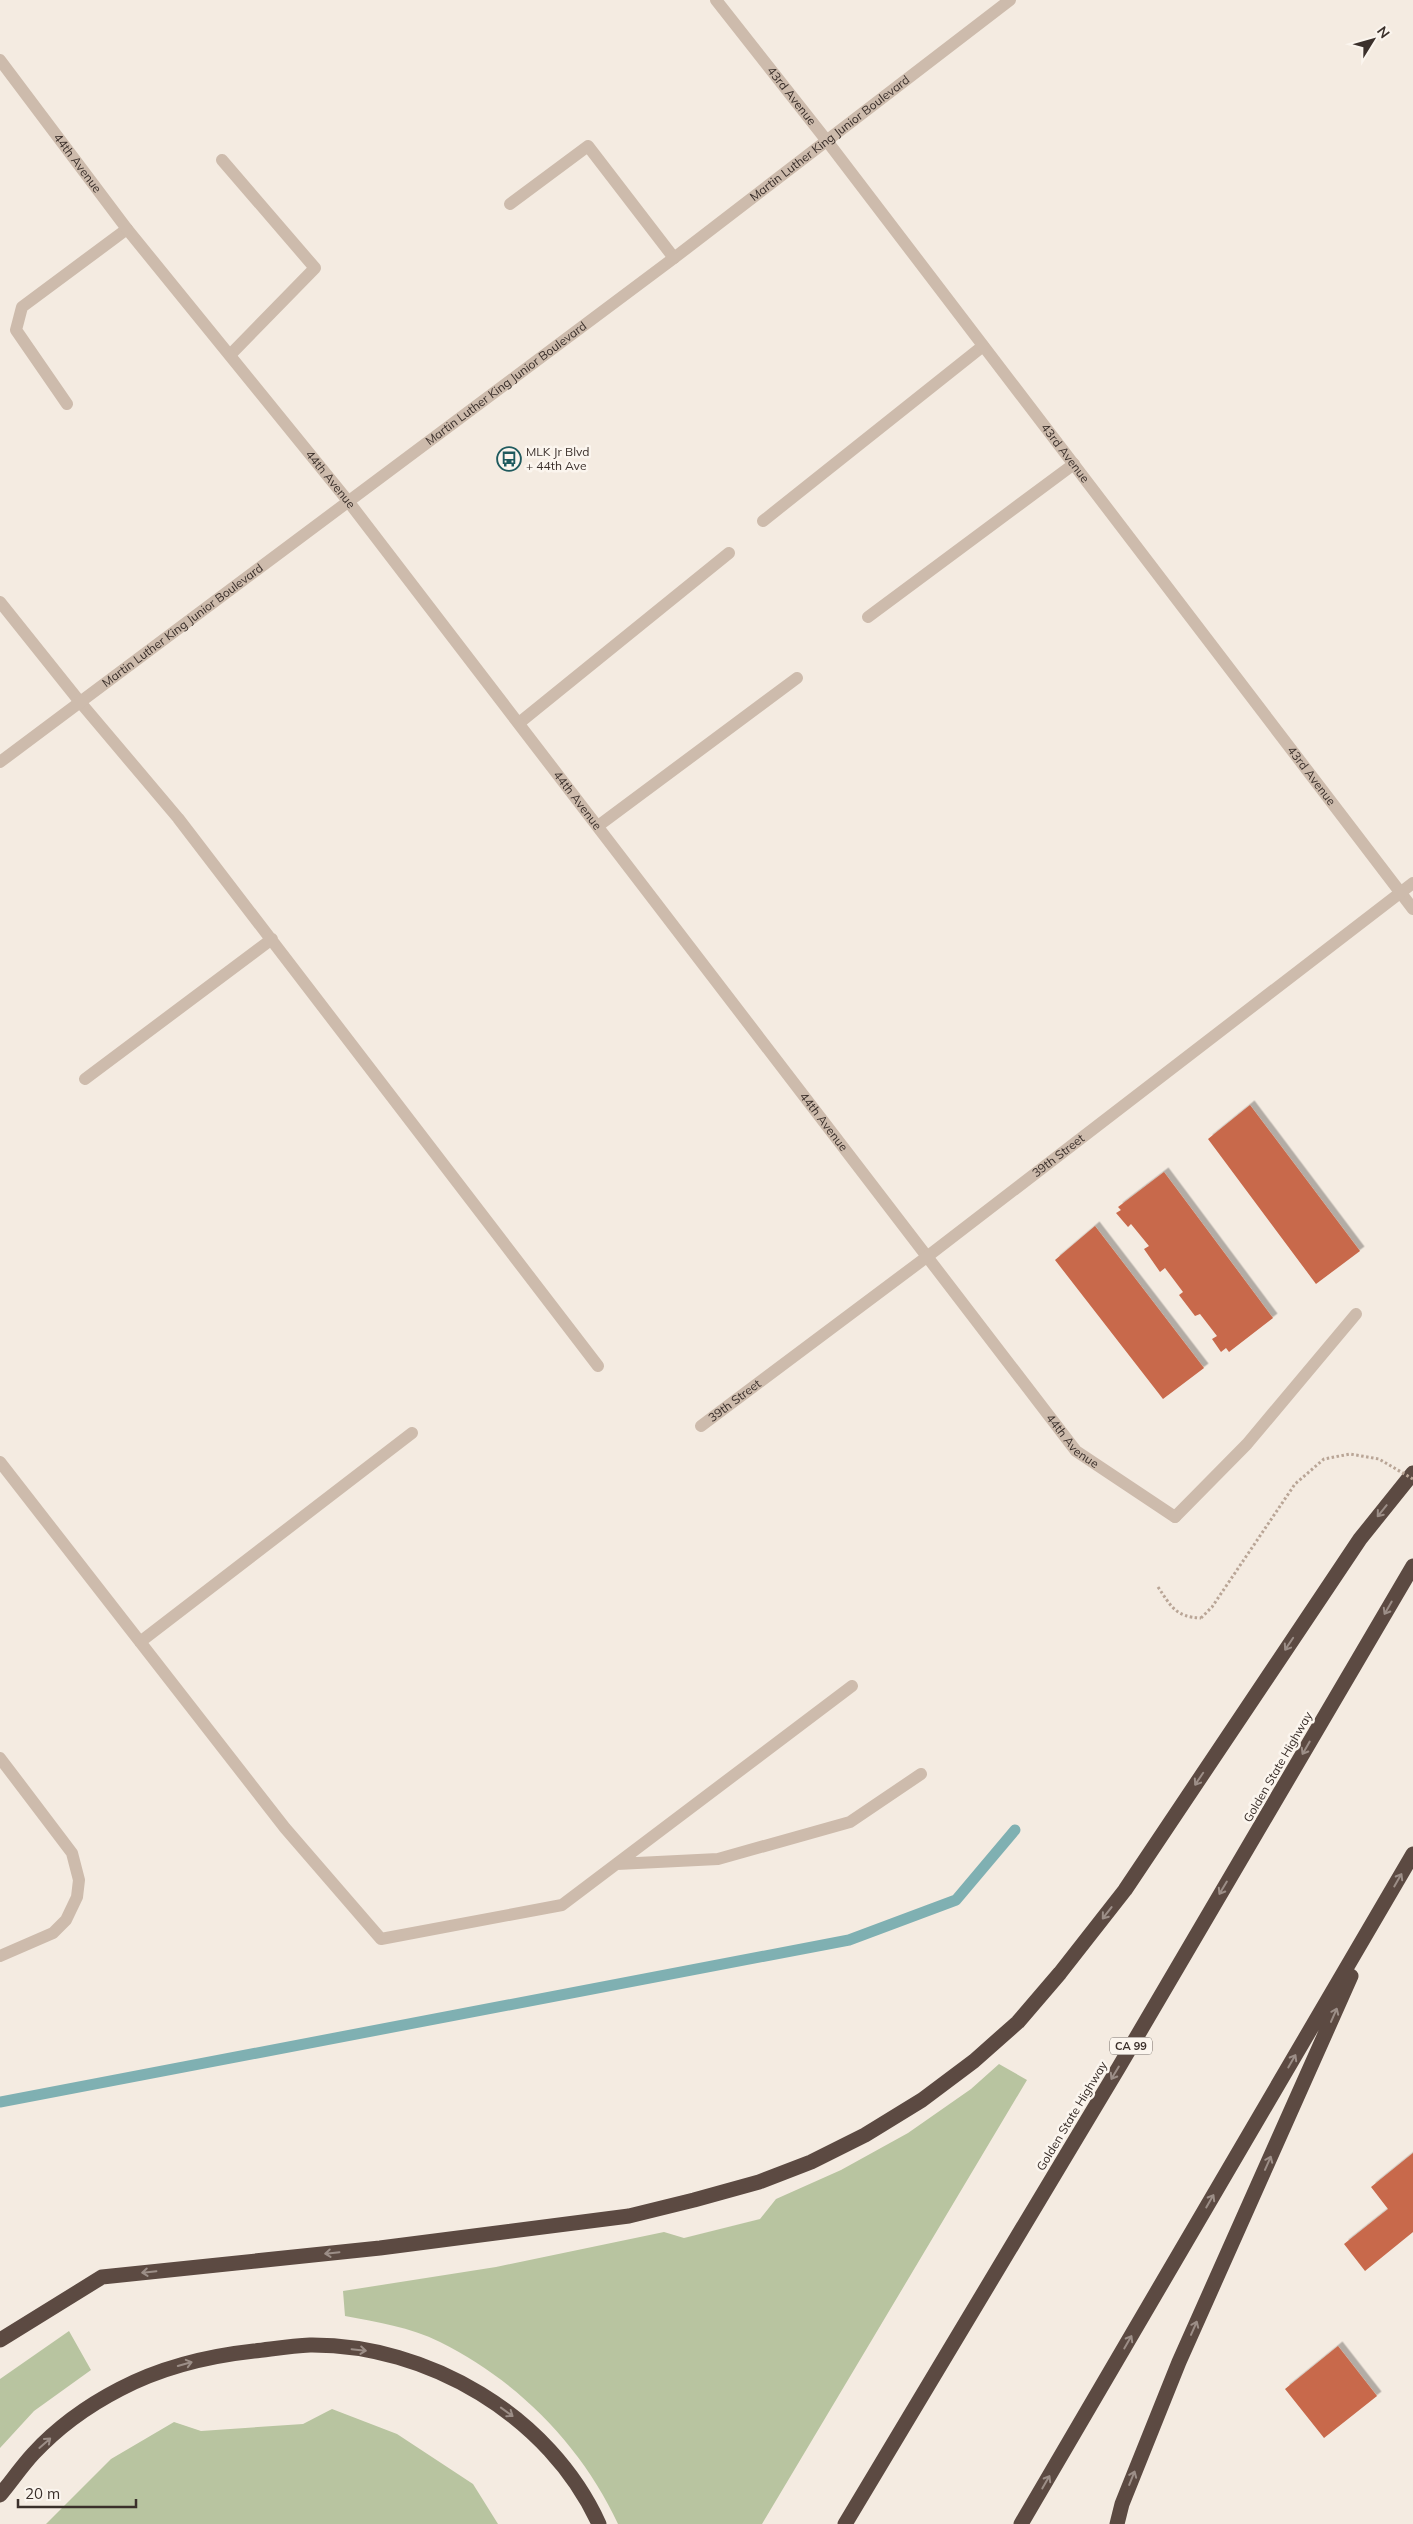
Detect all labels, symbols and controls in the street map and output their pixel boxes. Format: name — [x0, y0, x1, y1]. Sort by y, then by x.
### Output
north arrow — [1348, 15, 1398, 65]
text: N — [1373, 23, 1394, 42]
street label: 43rd Avenue — [764, 63, 820, 128]
street label: Martin Luther King Junior Boulevard — [747, 72, 912, 204]
street label: 44th Avenue — [51, 130, 105, 196]
street label: Martin Luther King Junior Boulevard — [422, 318, 589, 448]
street label: 43rd Avenue — [1038, 420, 1093, 486]
place label: MLK Jr Blvd + 44th Ave — [526, 444, 590, 473]
bus stop icon: MLK Jr Blvd + 44th Ave — [496, 446, 522, 472]
street label: 44th Avenue — [303, 447, 359, 511]
street label: Martin Luther King Junior Boulevard — [99, 560, 266, 690]
street label: 43rd Avenue — [1284, 743, 1339, 808]
street label: 44th Avenue — [550, 767, 605, 833]
street label: 44th Avenue — [797, 1089, 852, 1154]
street label: 39th Street — [1029, 1131, 1087, 1180]
street label: 39th Street — [705, 1376, 764, 1425]
street label: 44th Avenue — [1043, 1410, 1102, 1471]
one-way arrow — [1377, 1504, 1388, 1517]
one-way arrow — [1383, 1600, 1393, 1614]
one-way arrow — [1284, 1637, 1295, 1651]
street label: Golden State Highway — [1240, 1708, 1316, 1825]
one-way arrow — [1301, 1740, 1311, 1755]
one-way arrow — [1194, 1772, 1204, 1786]
one-way arrow — [1393, 1872, 1403, 1887]
one-way arrow — [1218, 1880, 1228, 1894]
one-way arrow — [1102, 1906, 1112, 1920]
one-way arrow — [1330, 2008, 1340, 2023]
road number: CA 99 — [1110, 2038, 1152, 2054]
one-way arrow — [1287, 2054, 1297, 2069]
street label: Golden State Highway — [1033, 2058, 1111, 2173]
one-way arrow — [1109, 2066, 1119, 2080]
one-way arrow — [1263, 2156, 1273, 2171]
one-way arrow — [1205, 2195, 1215, 2209]
one-way arrow — [324, 2248, 340, 2258]
one-way arrow — [141, 2267, 157, 2277]
one-way arrow — [1190, 2321, 1200, 2336]
one-way arrow — [1123, 2335, 1133, 2349]
one-way arrow — [350, 2345, 366, 2355]
one-way arrow — [176, 2358, 192, 2368]
one-way arrow — [499, 2407, 513, 2417]
one-way arrow — [38, 2438, 51, 2449]
one-way arrow — [1128, 2471, 1138, 2486]
one-way arrow — [1041, 2475, 1051, 2489]
scale bar — [18, 2476, 135, 2508]
text: 20 m — [25, 2484, 60, 2503]

